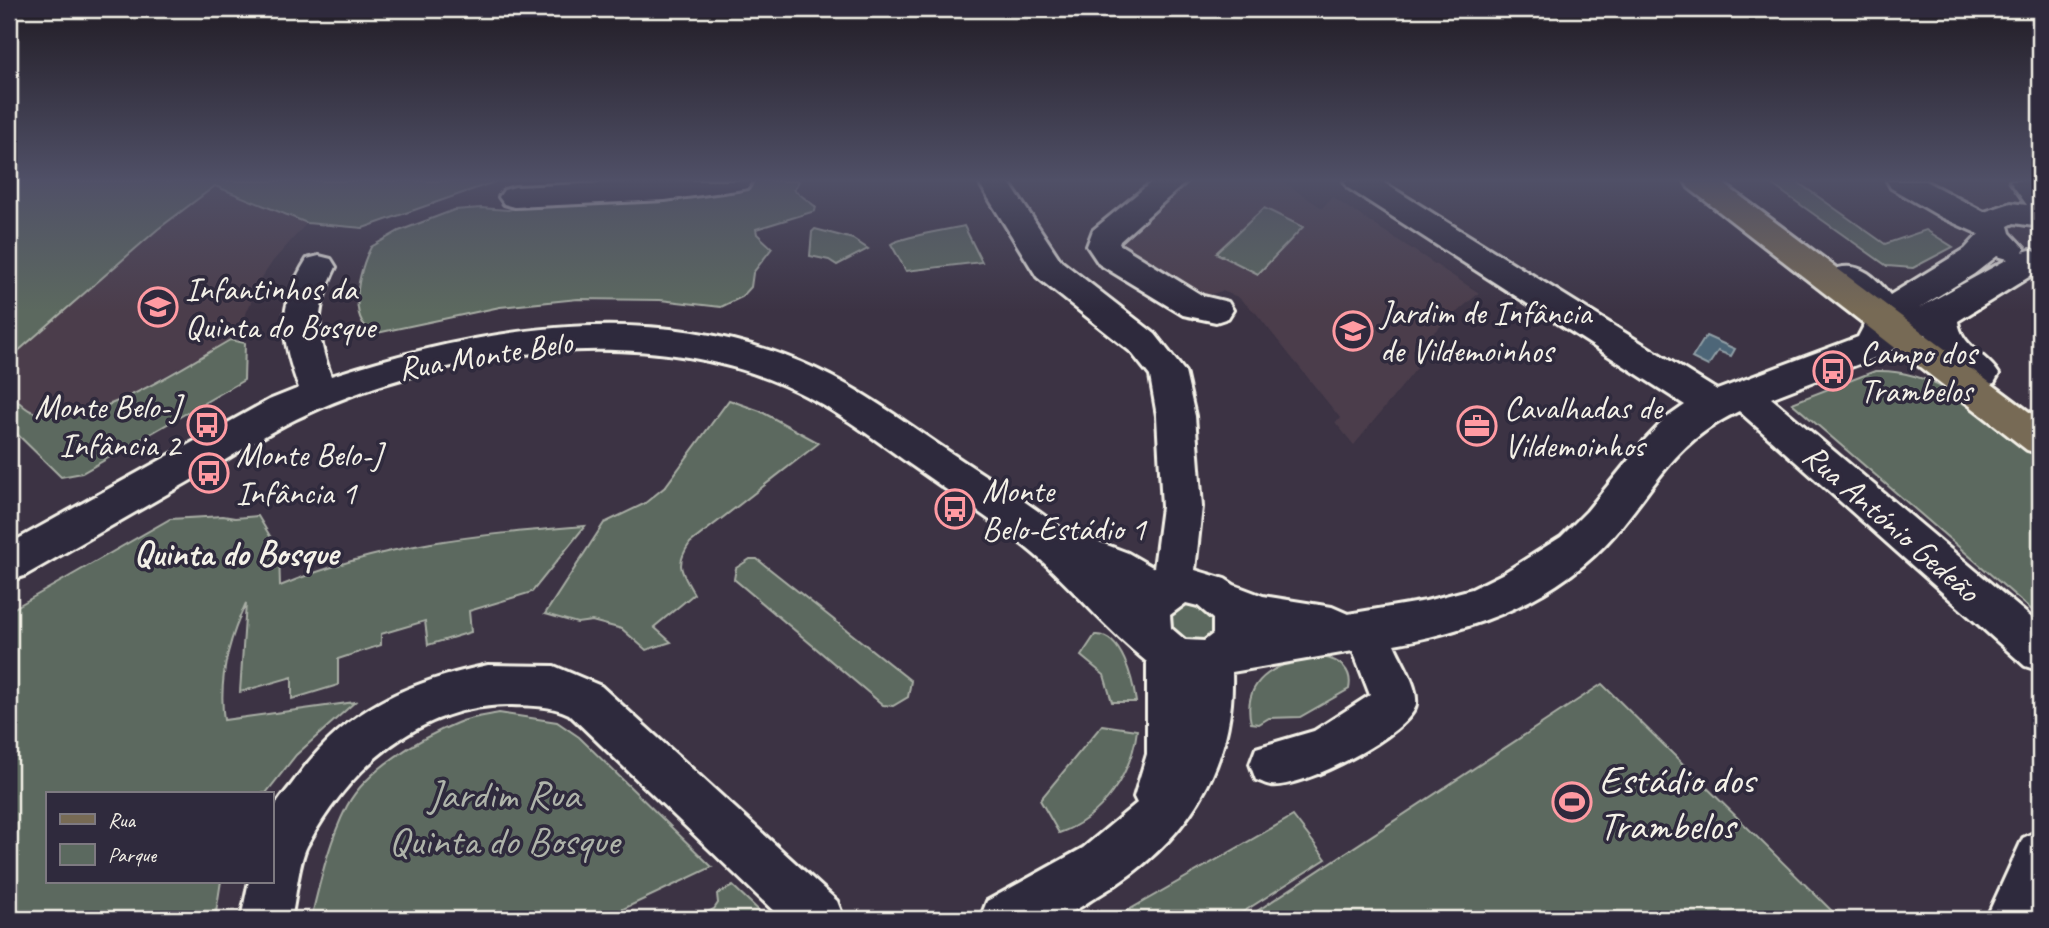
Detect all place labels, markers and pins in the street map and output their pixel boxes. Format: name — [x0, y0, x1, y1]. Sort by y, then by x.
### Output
place label: Infantinhos da Quinta do Bosque — [185, 268, 378, 348]
school or university icon: Infantinhos da Quinta do Bosque — [137, 286, 179, 328]
place label: Jardim de Infância de Vildemoinhos — [1378, 292, 1593, 372]
school or university icon: Jardim de Infância de Vildemoinhos — [1332, 310, 1374, 352]
place label: Campo dos Trambelos — [1860, 332, 1979, 412]
bus stop icon: Campo dos Trambelos — [1812, 350, 1854, 392]
place label: Monte Belo-J Infância 2 — [34, 386, 185, 466]
place label: Cavalhadas de Vildemoinhos — [1504, 387, 1664, 467]
bus stop icon: Monte Belo-J Infância 2 — [186, 404, 228, 446]
office icon: Cavalhadas de Vildemoinhos — [1456, 405, 1498, 447]
place label: Monte Belo-J Infância 1 — [236, 434, 386, 514]
bus stop icon: Monte Belo-J Infância 1 — [188, 452, 230, 494]
place label: Monte Belo-Estádio 1 — [982, 470, 1148, 550]
bus stop icon: Monte Belo-Estádio 1 — [934, 488, 976, 530]
place label: Estádio dos Trambelos — [1599, 755, 1758, 851]
sports icon: Estádio dos Trambelos — [1551, 781, 1593, 823]

